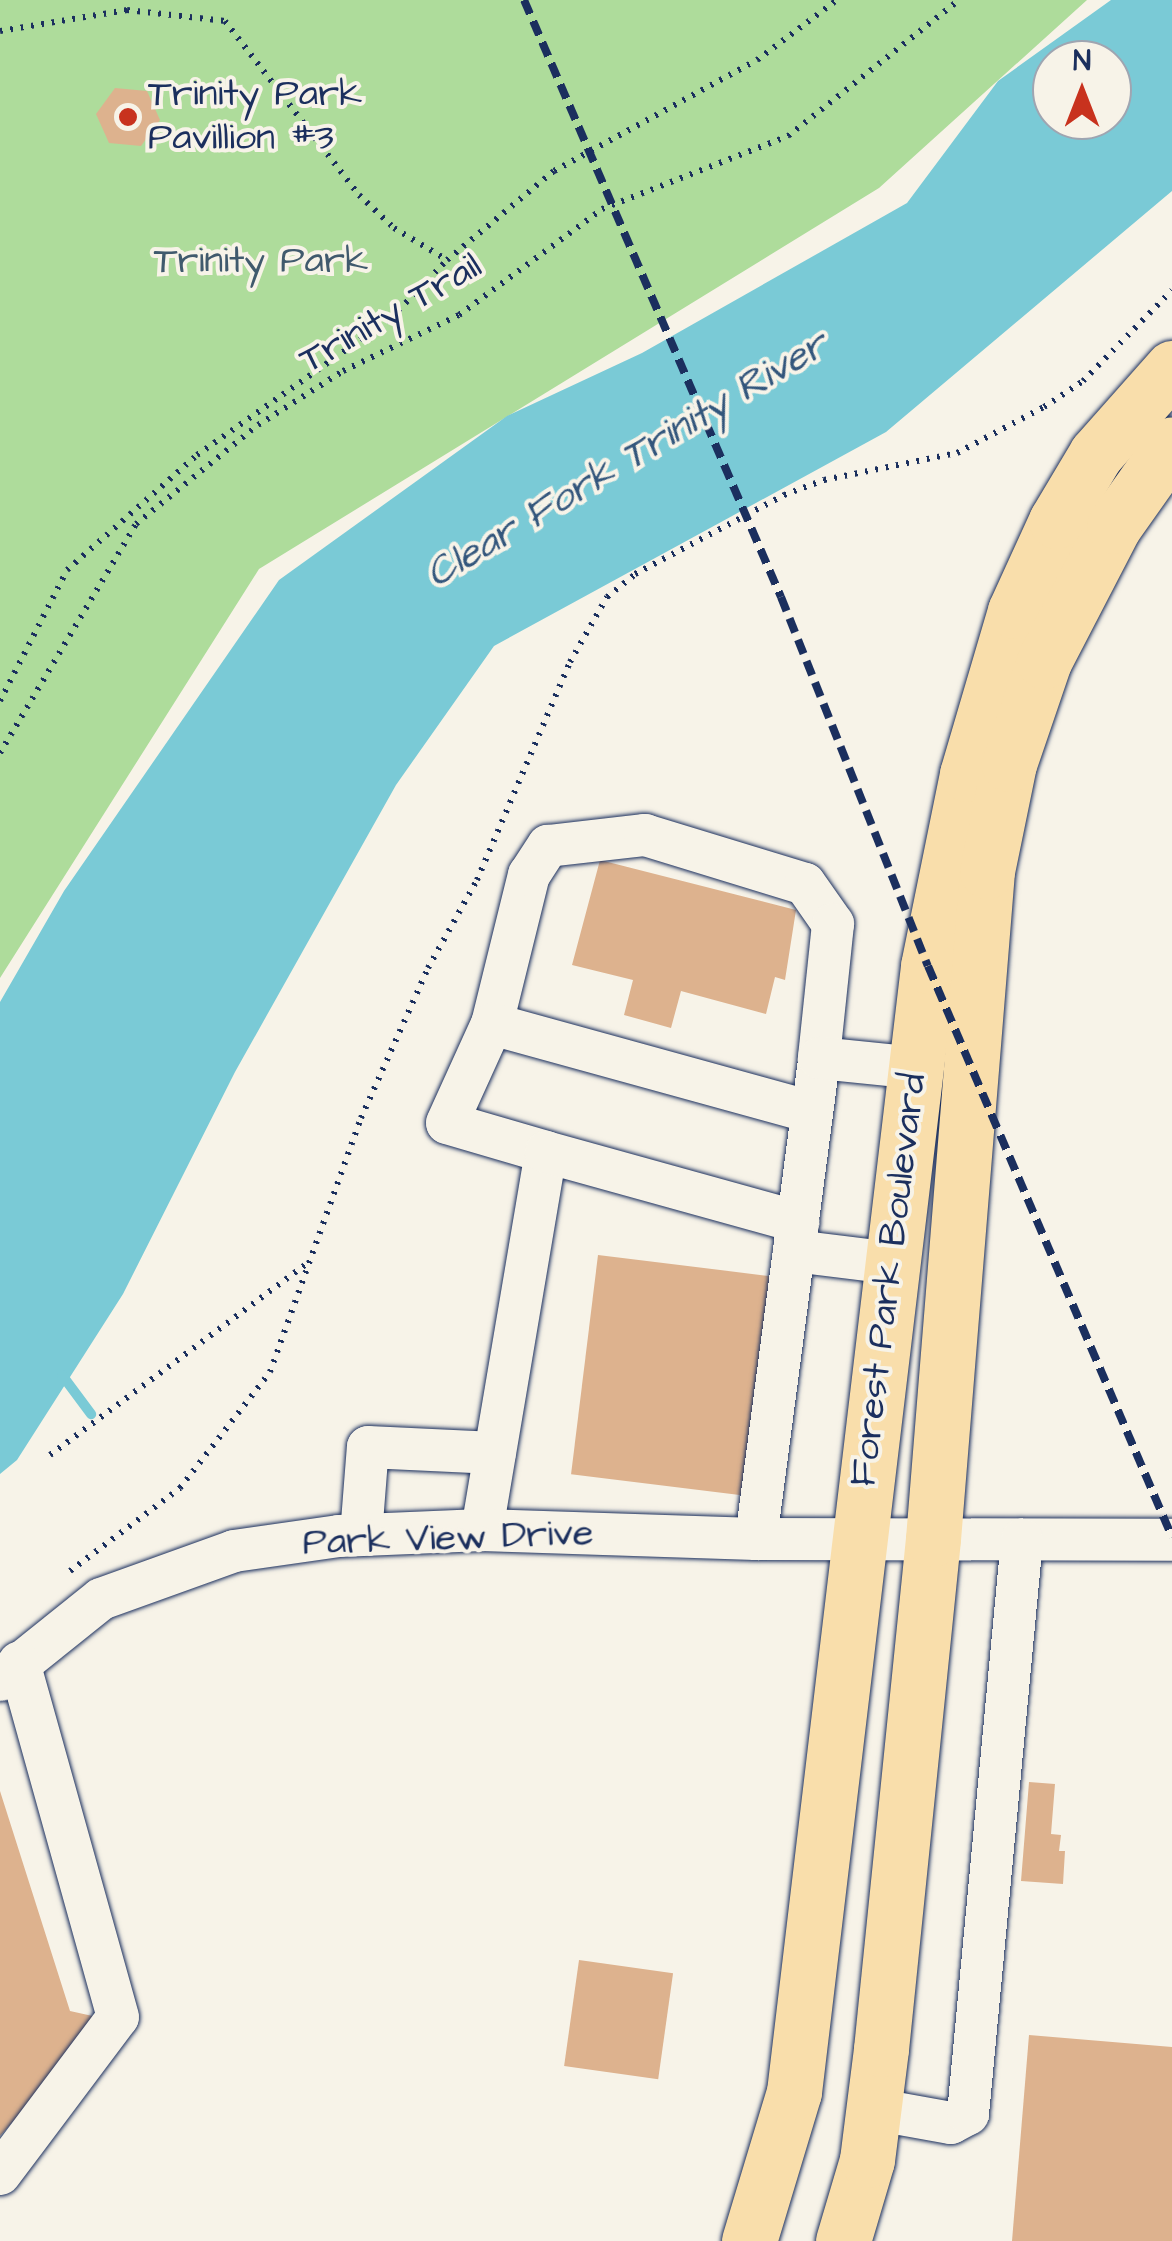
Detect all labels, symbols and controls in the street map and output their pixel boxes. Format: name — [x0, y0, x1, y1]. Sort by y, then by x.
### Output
north arrow — [1032, 40, 1132, 140]
text: N — [1073, 42, 1091, 81]
place label: Trinity Park Pavillion #3 — [148, 72, 362, 162]
marker: Trinity Park Pavillion #3 — [117, 106, 139, 128]
park label: Trinity Park — [154, 239, 368, 285]
street label: Trinity Trail — [292, 244, 490, 384]
water label: Clear Fork Trinity River — [418, 321, 836, 599]
street label: Forest Park Boulevard — [841, 1071, 937, 1489]
street label: Park View Drive — [302, 1511, 594, 1567]

